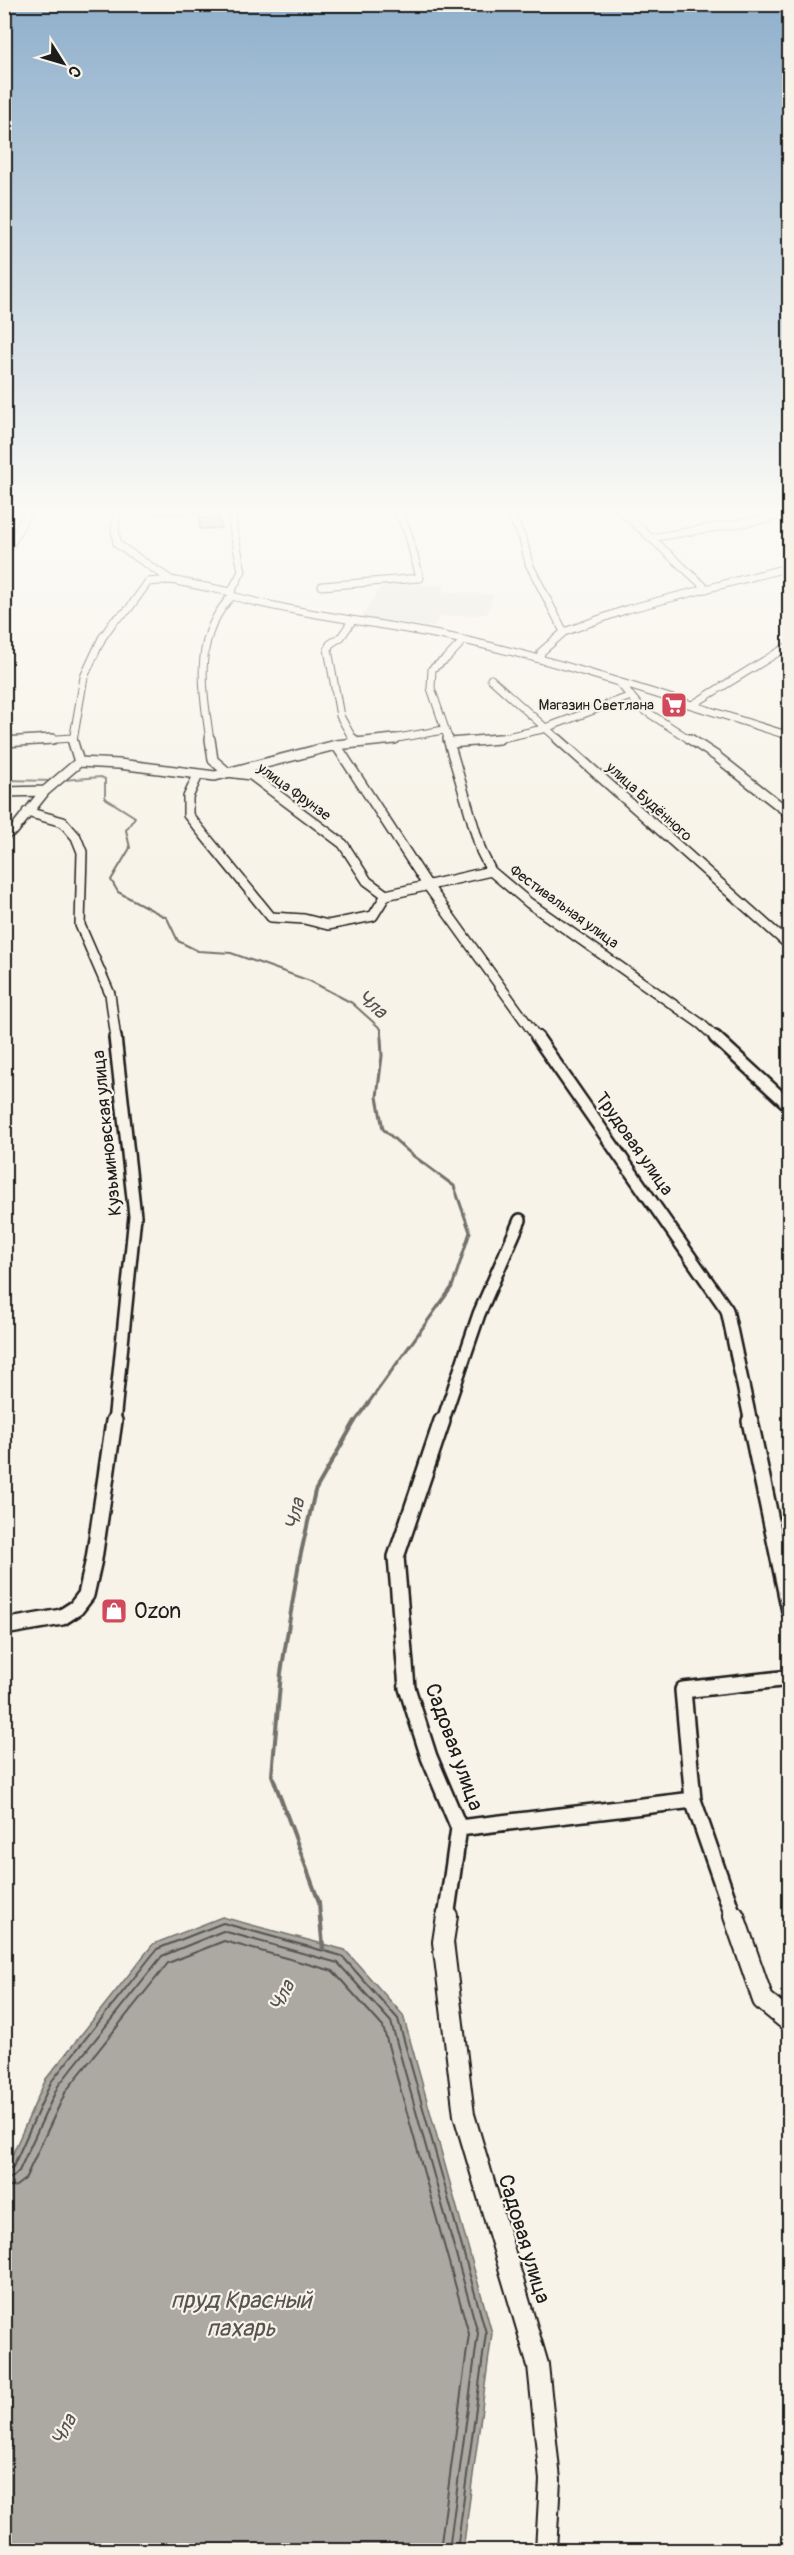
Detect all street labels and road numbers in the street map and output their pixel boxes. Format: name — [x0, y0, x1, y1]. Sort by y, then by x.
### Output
street label: улица Фрунзе — [253, 758, 335, 825]
street label: улица Будённого — [601, 758, 696, 846]
street label: Фестивальная улица — [506, 861, 622, 953]
street label: Кузьминовская улица — [87, 1049, 127, 1217]
street label: Трудовая улица — [590, 1088, 678, 1200]
street label: Садовая улица — [418, 1680, 490, 1814]
street label: Садовая улица — [492, 2171, 556, 2307]

